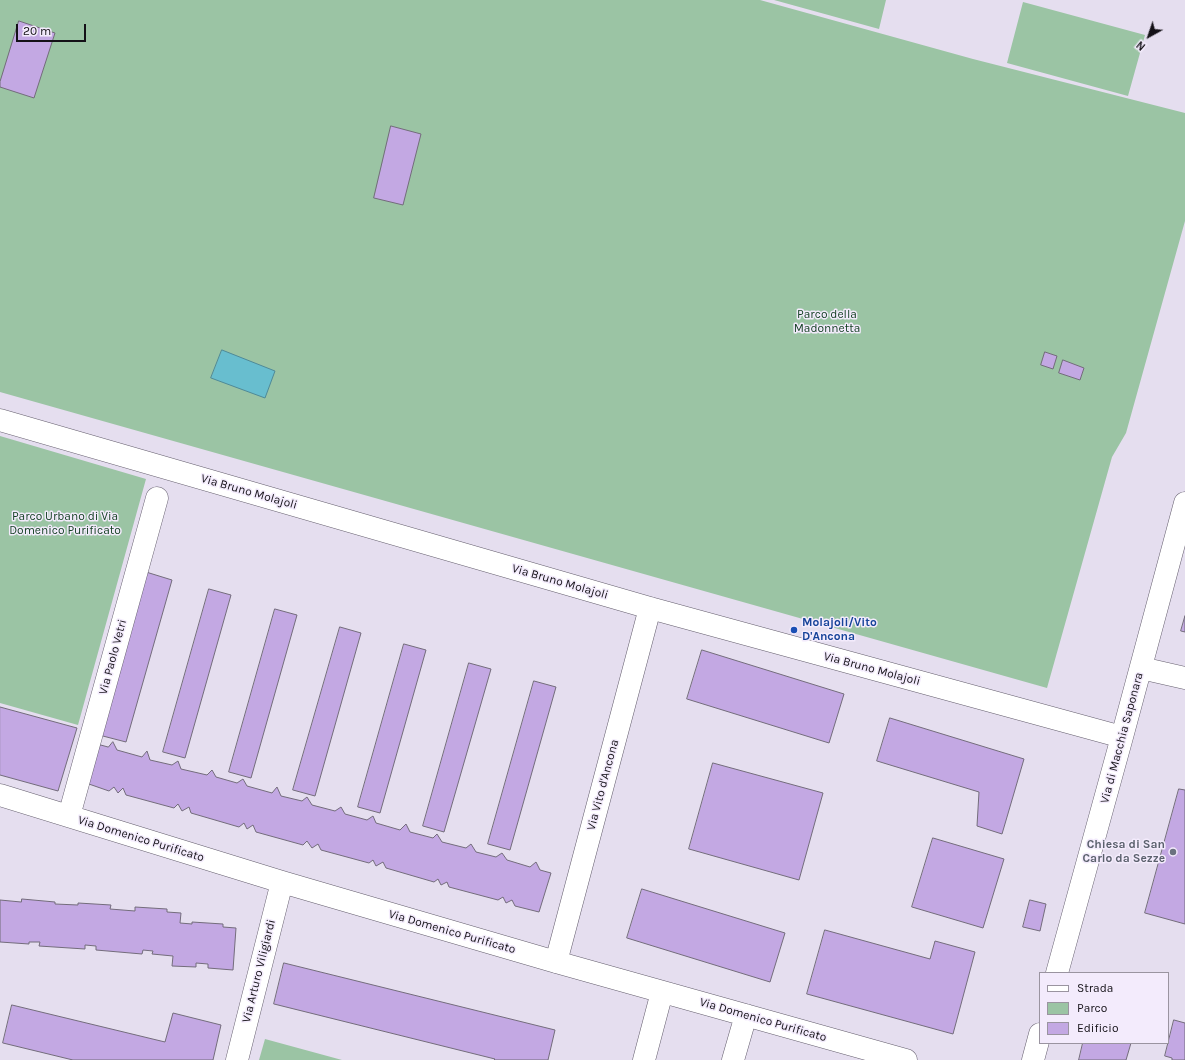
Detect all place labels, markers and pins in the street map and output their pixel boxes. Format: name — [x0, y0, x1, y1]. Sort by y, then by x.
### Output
place label: Molajoli/Vito D'Ancona — [802, 616, 877, 644]
marker: Molajoli/Vito D'Ancona — [789, 625, 799, 635]
place label: Chiesa di San Carlo da Sezze — [1083, 838, 1165, 866]
marker: Chiesa di San Carlo da Sezze — [1168, 847, 1178, 857]

